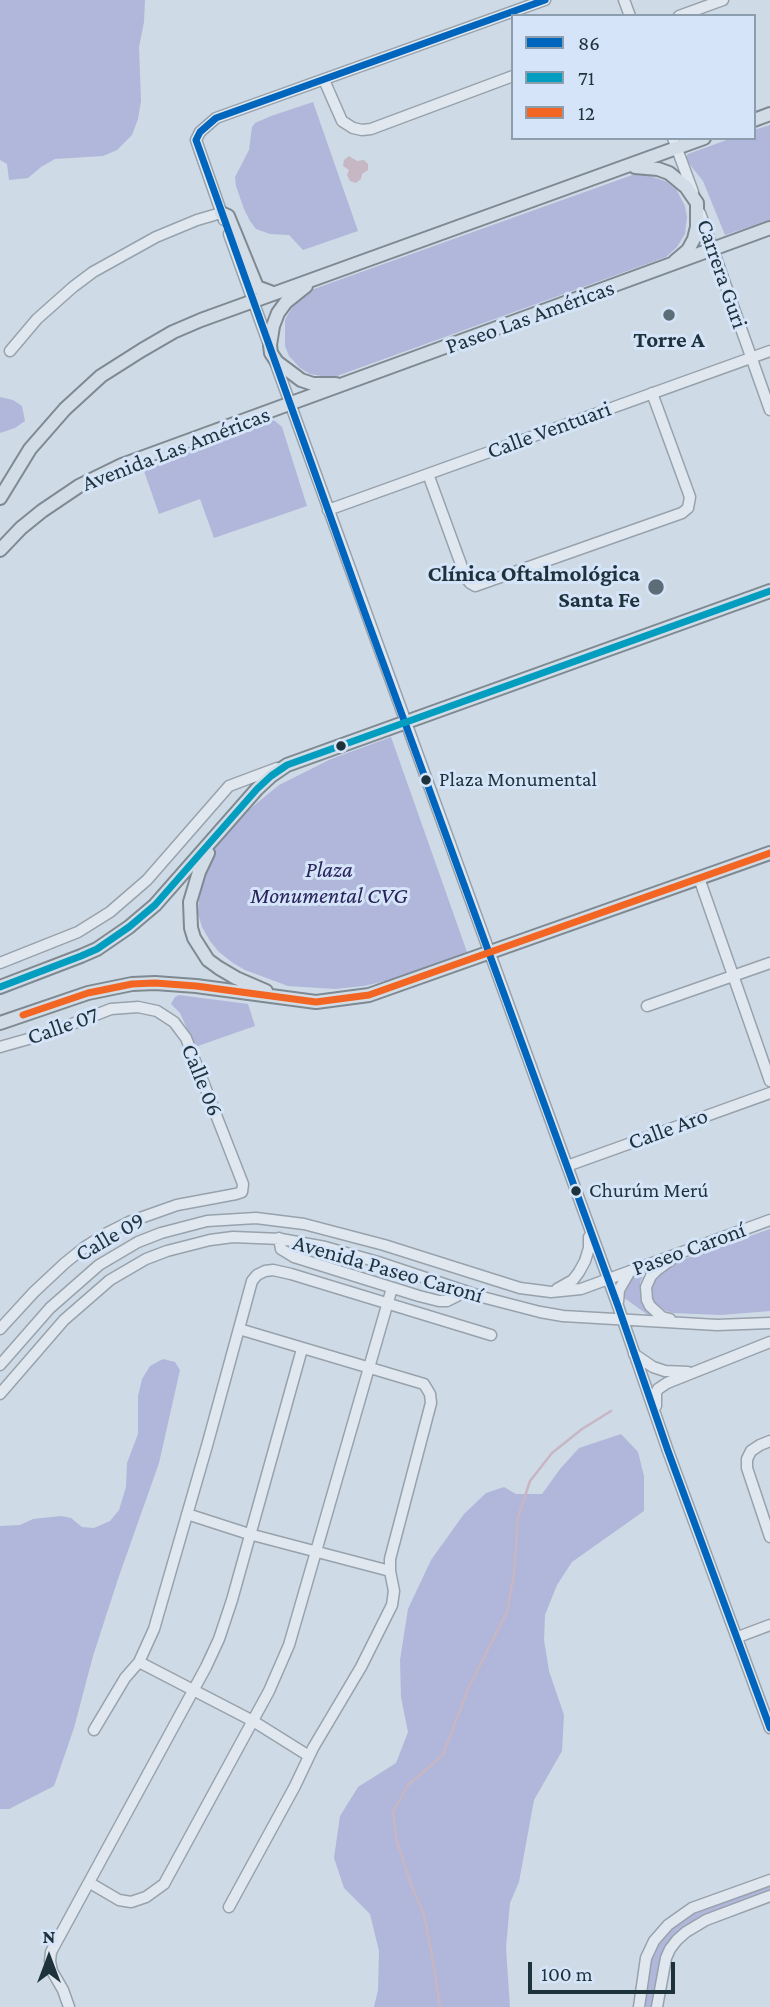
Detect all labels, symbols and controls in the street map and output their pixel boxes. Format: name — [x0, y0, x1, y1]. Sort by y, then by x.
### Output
legend — [511, 14, 756, 140]
text: 86 — [578, 31, 600, 55]
text: 71 — [578, 66, 595, 90]
text: 12 — [578, 101, 595, 125]
street label: Carrera Guri — [690, 216, 754, 332]
street label: Paseo Las Américas — [442, 274, 618, 360]
marker: Torre A — [661, 307, 677, 323]
place label: Torre A — [633, 326, 705, 354]
street label: Calle Ventuari — [483, 395, 615, 465]
street label: Avenida Las Américas — [78, 400, 274, 498]
place label: Clínica Oftalmológica Santa Fe — [428, 560, 640, 614]
marker: Clínica Oftalmológica Santa Fe — [646, 577, 666, 597]
unlabelled marker — [334, 739, 348, 753]
place label: Plaza Monumental — [439, 767, 597, 793]
marker: Plaza Monumental — [419, 773, 433, 787]
park label: Plaza Monumental CVG — [250, 856, 408, 910]
street label: Calle 07 — [24, 1001, 102, 1051]
street label: Calle 06 — [175, 1040, 229, 1120]
street label: Calle Aro — [624, 1102, 712, 1156]
place label: Churúm Merú — [589, 1178, 708, 1204]
marker: Churúm Merú — [569, 1184, 583, 1198]
street label: Calle 09 — [70, 1206, 150, 1268]
street label: Paseo Caroní — [629, 1216, 749, 1282]
street label: Avenida Paseo Caroní — [290, 1229, 486, 1309]
north arrow — [14, 1923, 84, 1993]
text: N — [43, 1926, 55, 1947]
scale bar — [532, 1948, 679, 1992]
text: 100 m — [541, 1962, 593, 1986]

